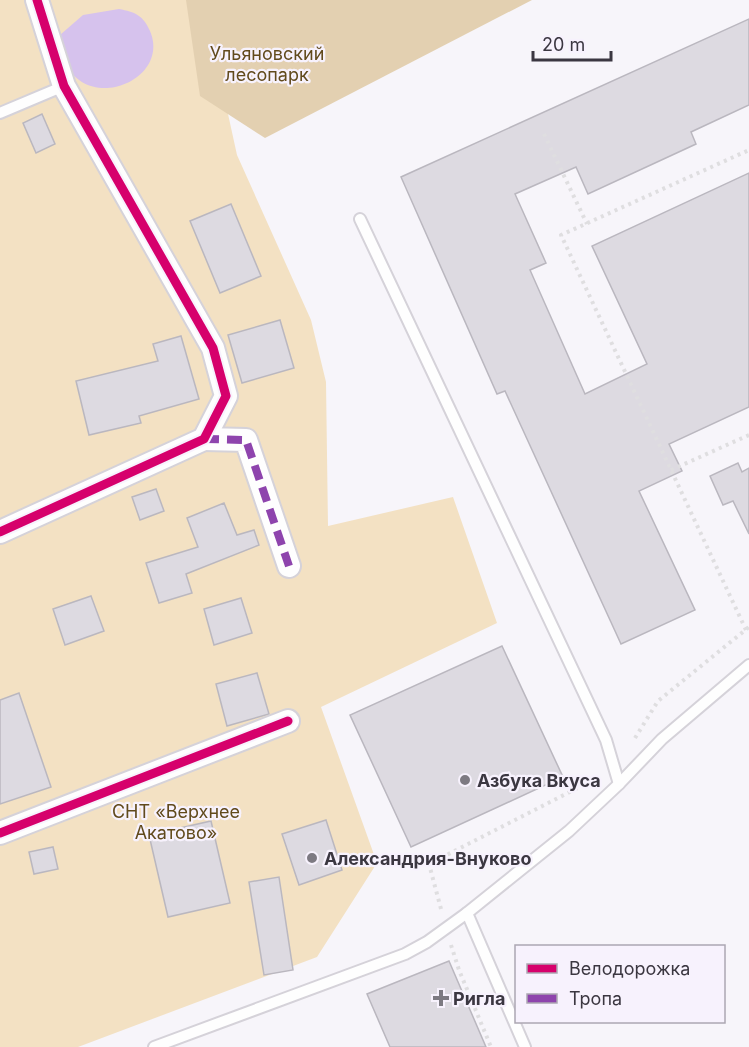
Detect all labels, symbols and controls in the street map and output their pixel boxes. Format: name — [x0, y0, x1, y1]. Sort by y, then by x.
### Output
scale bar — [533, 24, 611, 62]
text: 20 m — [542, 34, 585, 55]
park label: Ульяновский лесопарк — [210, 43, 324, 85]
place label: Азбука Вкуса — [477, 770, 601, 791]
marker: Азбука Вкуса — [458, 773, 472, 787]
park label: СНТ «Верхнее Акатово» — [112, 801, 240, 843]
place label: Александрия-Внуково — [324, 848, 531, 869]
marker: Александрия-Внуково — [305, 851, 319, 865]
legend — [515, 945, 725, 1023]
text: Велодорожка — [569, 958, 690, 979]
place label: Ригла — [453, 988, 505, 1009]
text: Тропа — [569, 988, 622, 1009]
marker: Ригла — [434, 991, 448, 1005]

